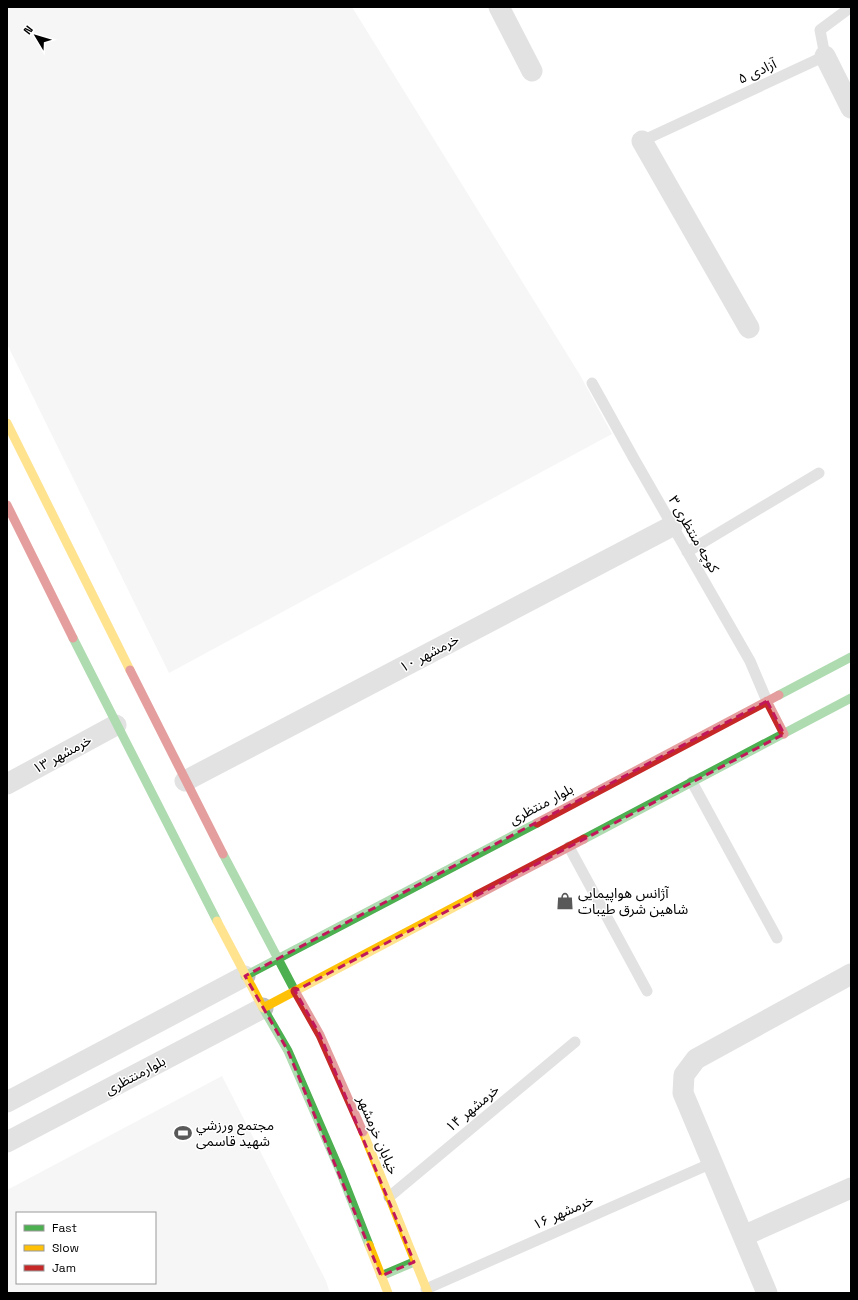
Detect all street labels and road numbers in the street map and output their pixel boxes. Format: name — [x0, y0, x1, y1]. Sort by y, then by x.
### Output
street label: آزادی ۵ — [735, 54, 780, 88]
street label: کوچه منتظری ۳ — [664, 492, 723, 577]
street label: خرمشهر ۱۰ — [396, 630, 462, 676]
street label: خرمشهر ۱۳ — [29, 730, 95, 778]
street label: بلوار منتظری — [506, 779, 576, 828]
street label: بلوارمنتظری — [102, 1051, 169, 1098]
street label: خرمشهر ۱۴ — [441, 1080, 503, 1136]
street label: خیابان خرمشهر — [353, 1092, 403, 1177]
street label: خرمشهر ۱۶ — [530, 1191, 596, 1233]

